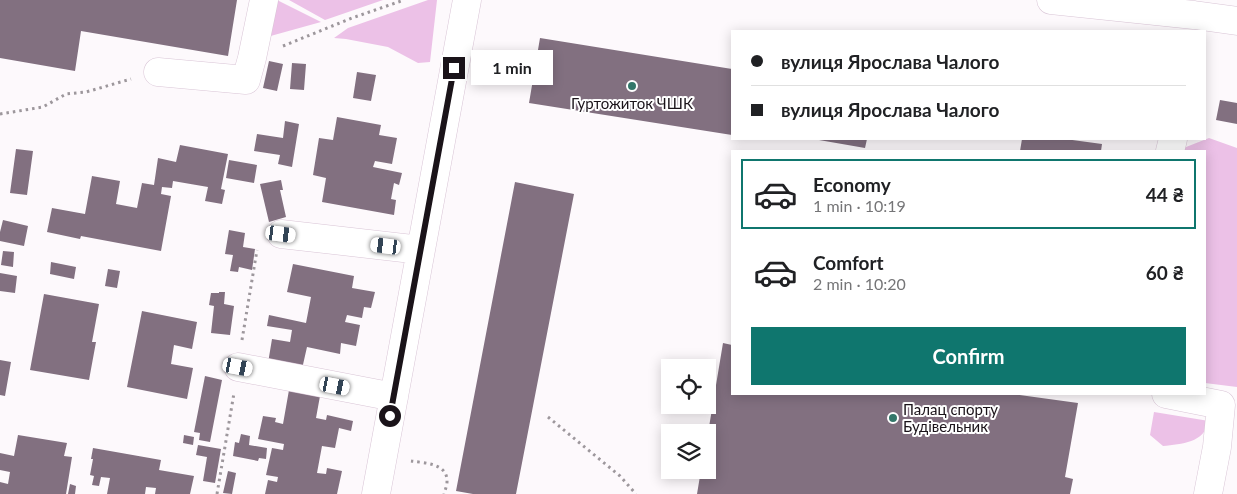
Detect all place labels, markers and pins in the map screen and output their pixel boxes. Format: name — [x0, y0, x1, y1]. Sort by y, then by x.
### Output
marker: Гуртожиток ЧШК — [626, 80, 638, 92]
place label: Гуртожиток ЧШК — [571, 94, 693, 112]
place label: Палац спорту Будівельник — [903, 400, 998, 435]
marker: Палац спорту Будівельник — [887, 412, 899, 424]

